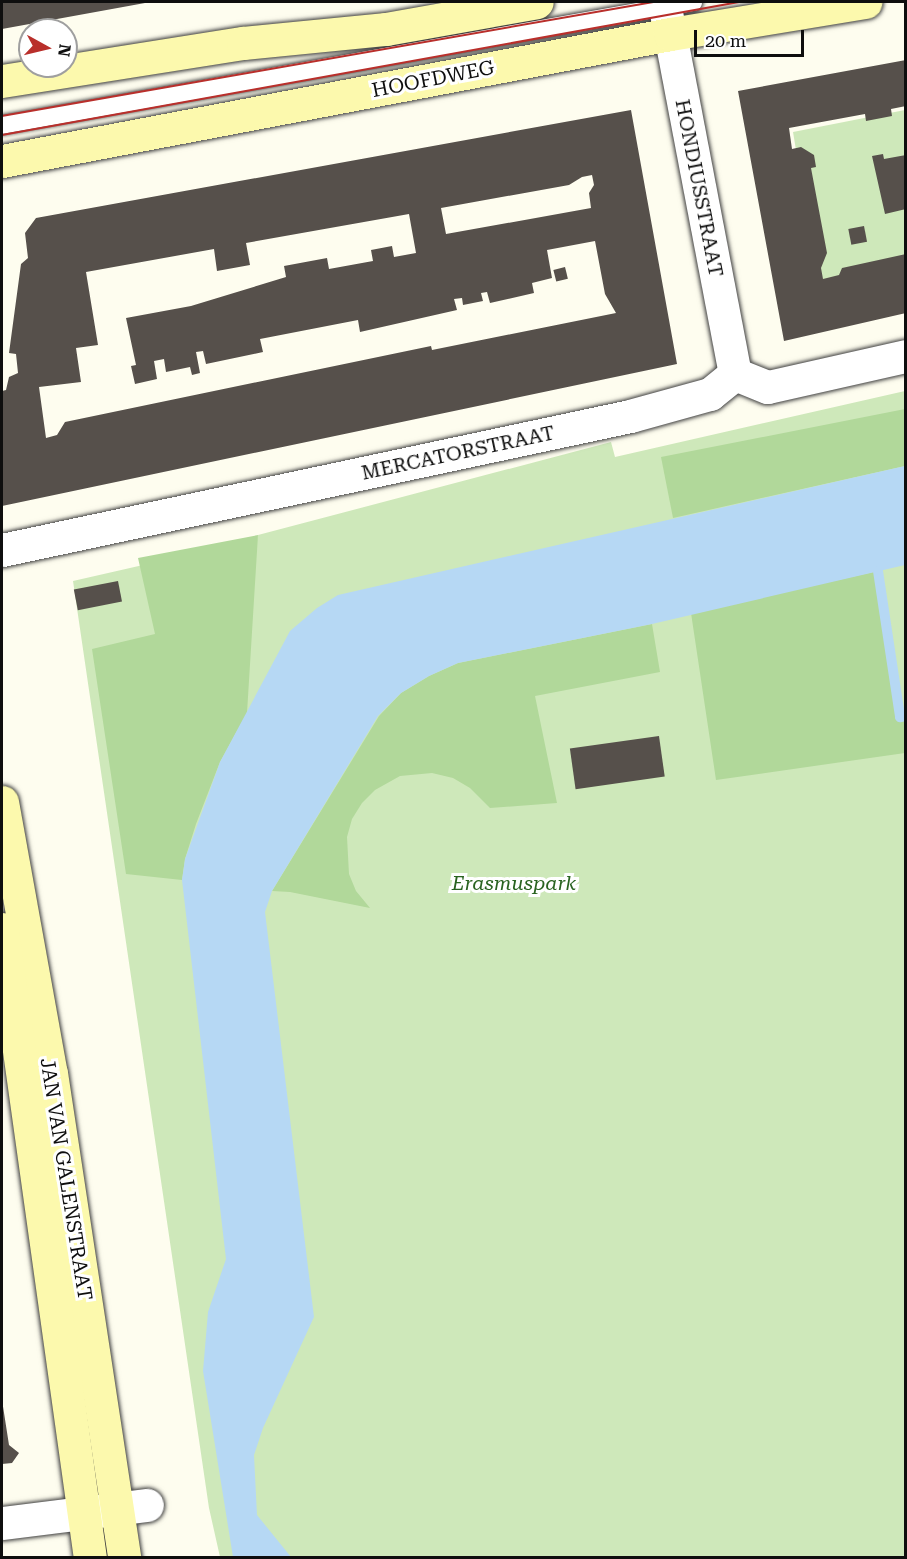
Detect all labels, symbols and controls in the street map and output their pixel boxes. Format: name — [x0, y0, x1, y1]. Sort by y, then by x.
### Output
north arrow — [18, 18, 78, 78]
scale bar — [697, 18, 806, 56]
text: 20 m — [705, 30, 746, 51]
text: N — [54, 43, 75, 58]
street label: HOOFDWEG — [370, 55, 496, 103]
street label: HONDIUSSTRAAT — [670, 97, 728, 279]
street label: MERCATORSTRAAT — [359, 421, 557, 485]
park label: Erasmuspark — [452, 871, 576, 895]
street label: JAN VAN GALENSTRAAT — [35, 1056, 97, 1302]

